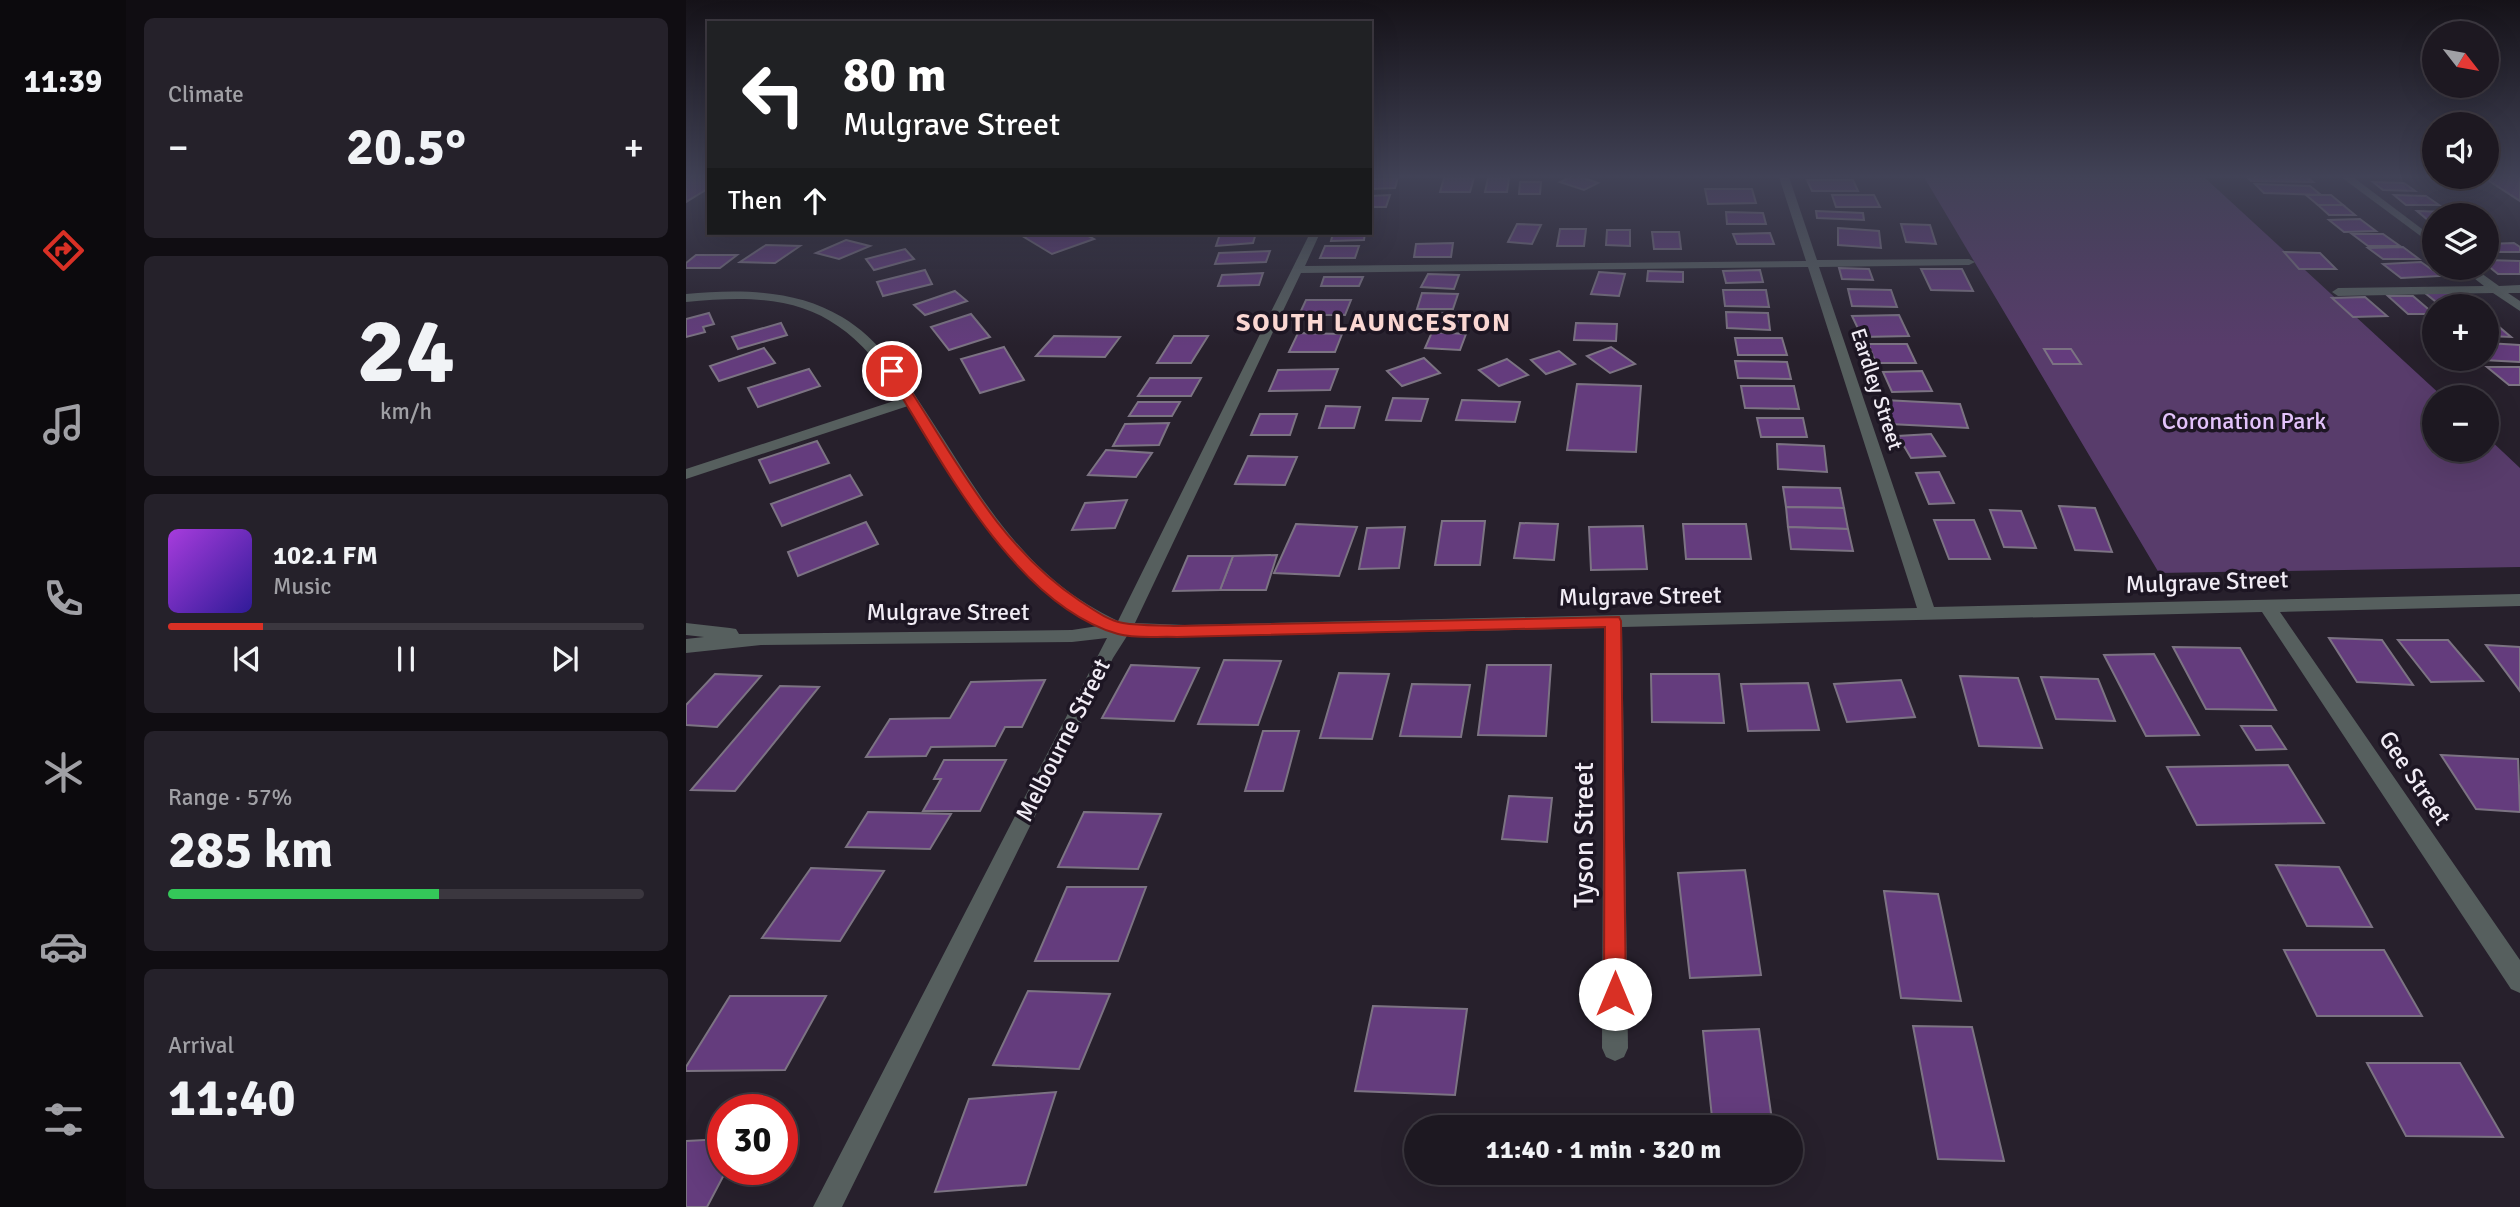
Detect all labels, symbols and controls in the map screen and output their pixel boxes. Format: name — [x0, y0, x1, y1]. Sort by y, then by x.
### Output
north arrow — [2422, 21, 2499, 98]
map controls — [2422, 21, 2499, 462]
text: 80 m — [843, 45, 946, 105]
icon: left — [728, 49, 819, 140]
text: 11:39 — [24, 62, 102, 101]
text: Climate — [168, 80, 244, 109]
text: Mulgrave Street — [843, 105, 1060, 144]
button: sound — [2422, 112, 2499, 189]
text: 20.5° — [346, 115, 466, 179]
text: − — [168, 124, 189, 171]
text: + — [623, 124, 644, 171]
icon: ahead — [796, 182, 834, 220]
text: Then — [728, 185, 782, 217]
button: layers — [2422, 203, 2499, 280]
icon: directions — [39, 226, 88, 275]
button: + — [2422, 294, 2499, 371]
text: 24 — [357, 295, 455, 408]
district label: SOUTH LAUNCESTON — [1236, 307, 1512, 339]
street label: Eardley Street — [1845, 325, 1909, 453]
pin — [862, 341, 922, 401]
icon: arrive — [873, 352, 911, 390]
button: − — [2422, 385, 2499, 462]
text: km/h — [380, 397, 432, 426]
icon: music — [39, 400, 88, 449]
park label: Coronation Park — [2162, 406, 2326, 436]
text: 102.1 FM — [273, 540, 378, 572]
street label: Mulgrave Street — [2125, 564, 2289, 600]
text: Music — [273, 572, 331, 601]
icon: phone — [39, 574, 88, 623]
street label: Mulgrave Street — [1558, 580, 1722, 612]
street label: Mulgrave Street — [867, 597, 1029, 627]
icon: previous — [228, 640, 266, 678]
icon: pause — [387, 640, 425, 678]
icon: next — [546, 640, 584, 678]
street label: Melbourne Street — [1009, 654, 1117, 826]
street label: Gee Street — [2373, 725, 2457, 831]
icon: climate — [39, 748, 88, 797]
street label: Tyson Street — [1567, 762, 1601, 908]
text: Range · 57% — [168, 783, 292, 812]
text: 285 km — [168, 818, 333, 882]
icon: car — [39, 922, 88, 971]
position arrow — [1578, 957, 1652, 1031]
text: Arrival — [168, 1031, 234, 1060]
text: 11:40 — [168, 1066, 296, 1130]
speed limit sign: 30 — [707, 1094, 798, 1185]
icon: filters — [39, 1095, 88, 1144]
text: 11:40 · 1 min · 320 m — [1486, 1134, 1721, 1166]

